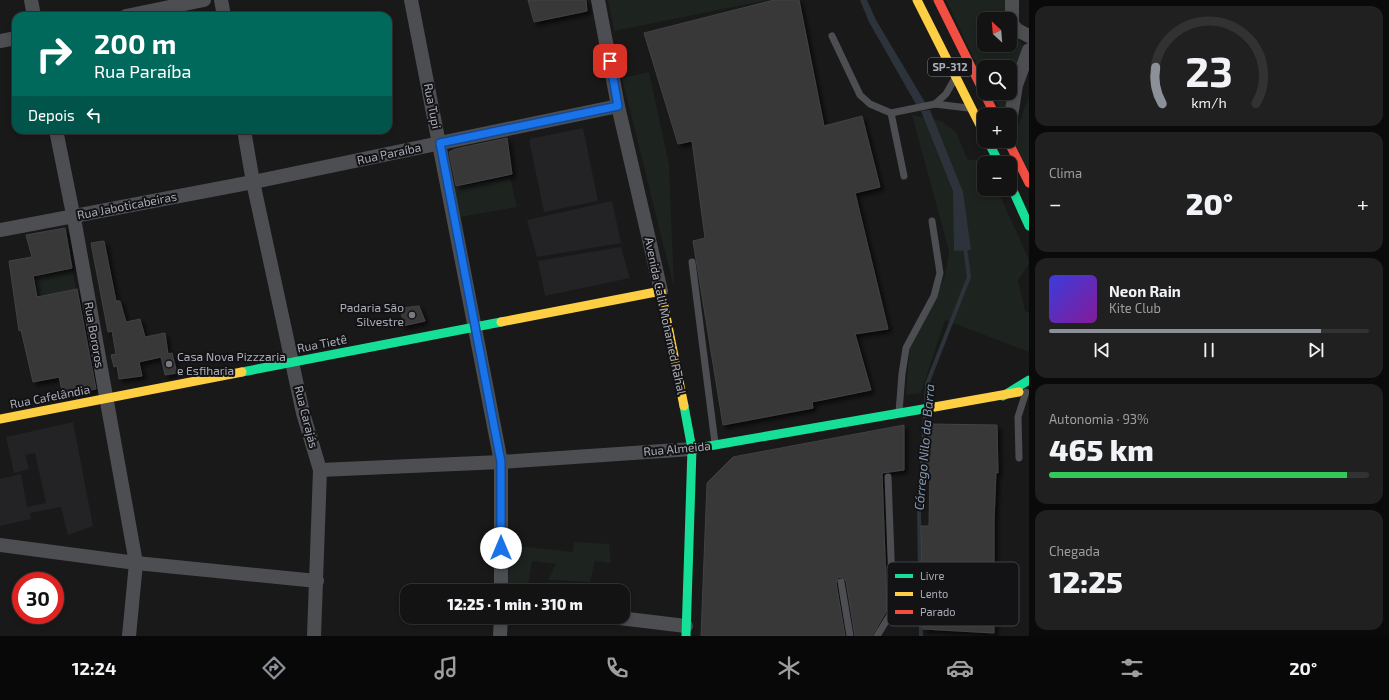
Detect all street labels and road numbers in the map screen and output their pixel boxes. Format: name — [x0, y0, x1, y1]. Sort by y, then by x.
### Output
road number: SP-312 — [928, 58, 972, 76]
street label: Rua Tupi — [422, 82, 444, 130]
street label: Rua Paraíba — [356, 139, 422, 167]
street label: Rua Jaboticabeiras — [76, 188, 178, 222]
street label: Avenida Calil Mohamed Rahal — [642, 236, 690, 396]
street label: Rua Bororos — [82, 301, 108, 369]
street label: Rua Tietê — [296, 331, 348, 355]
street label: Rua Cafelândia — [9, 381, 91, 411]
street label: Rua Carajás — [291, 384, 322, 450]
street label: Rua Almeida — [643, 438, 711, 458]

